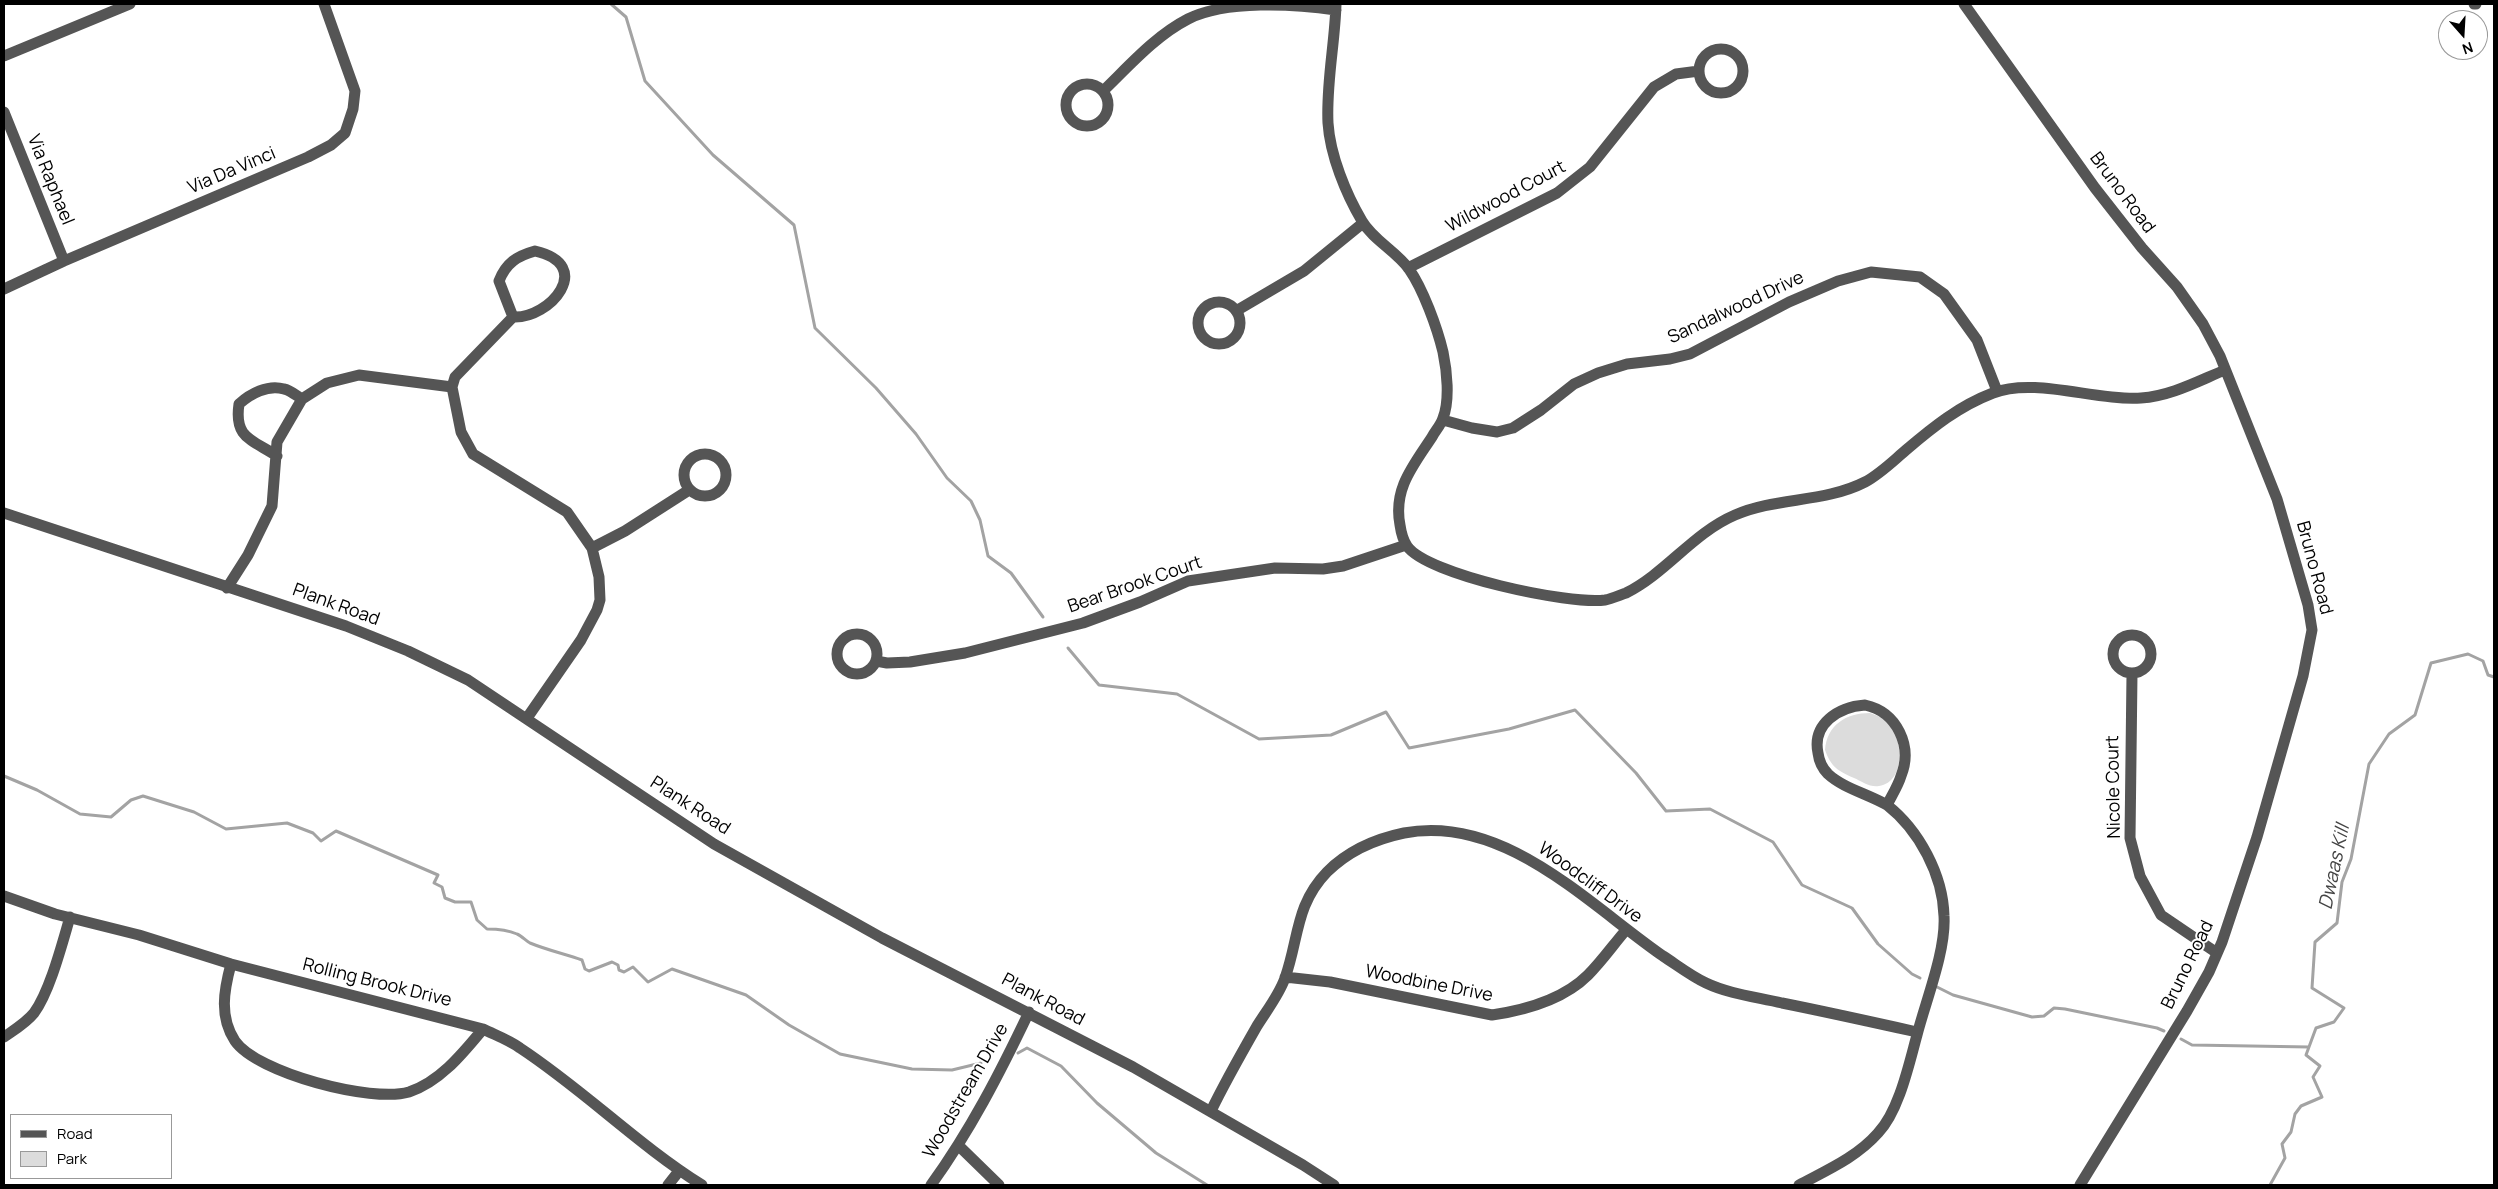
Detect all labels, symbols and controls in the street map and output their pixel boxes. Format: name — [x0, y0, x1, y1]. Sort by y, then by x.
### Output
north arrow — [2438, 10, 2488, 60]
text: N — [2460, 38, 2476, 59]
street label: Via Raphael — [22, 132, 78, 228]
street label: Via Da Vinci — [185, 143, 279, 199]
street label: Bruno Road — [2085, 148, 2159, 238]
street label: Wildwood Court — [1442, 156, 1570, 238]
street label: Sandalwood Drive — [1665, 267, 1807, 349]
street label: Bruno Road — [2291, 519, 2337, 617]
street label: Bear Brook Court — [1065, 552, 1205, 618]
street label: Plank Road — [290, 579, 382, 631]
street label: Nicole Court — [2102, 735, 2126, 839]
street label: Plank Road — [646, 772, 734, 840]
water label: Dwaas Kill — [2315, 822, 2355, 912]
street label: Woodcliff Drive — [1534, 838, 1646, 928]
street label: Bruno Road — [2157, 917, 2219, 1013]
street label: Rolling Brook Drive — [300, 954, 454, 1012]
street label: Woodbine Drive — [1363, 961, 1495, 1007]
street label: Plank Road — [998, 969, 1088, 1031]
street label: Woodstream Drive — [919, 1020, 1013, 1162]
legend — [10, 1114, 172, 1179]
text: Road — [57, 1123, 93, 1144]
text: Park — [57, 1148, 87, 1169]

